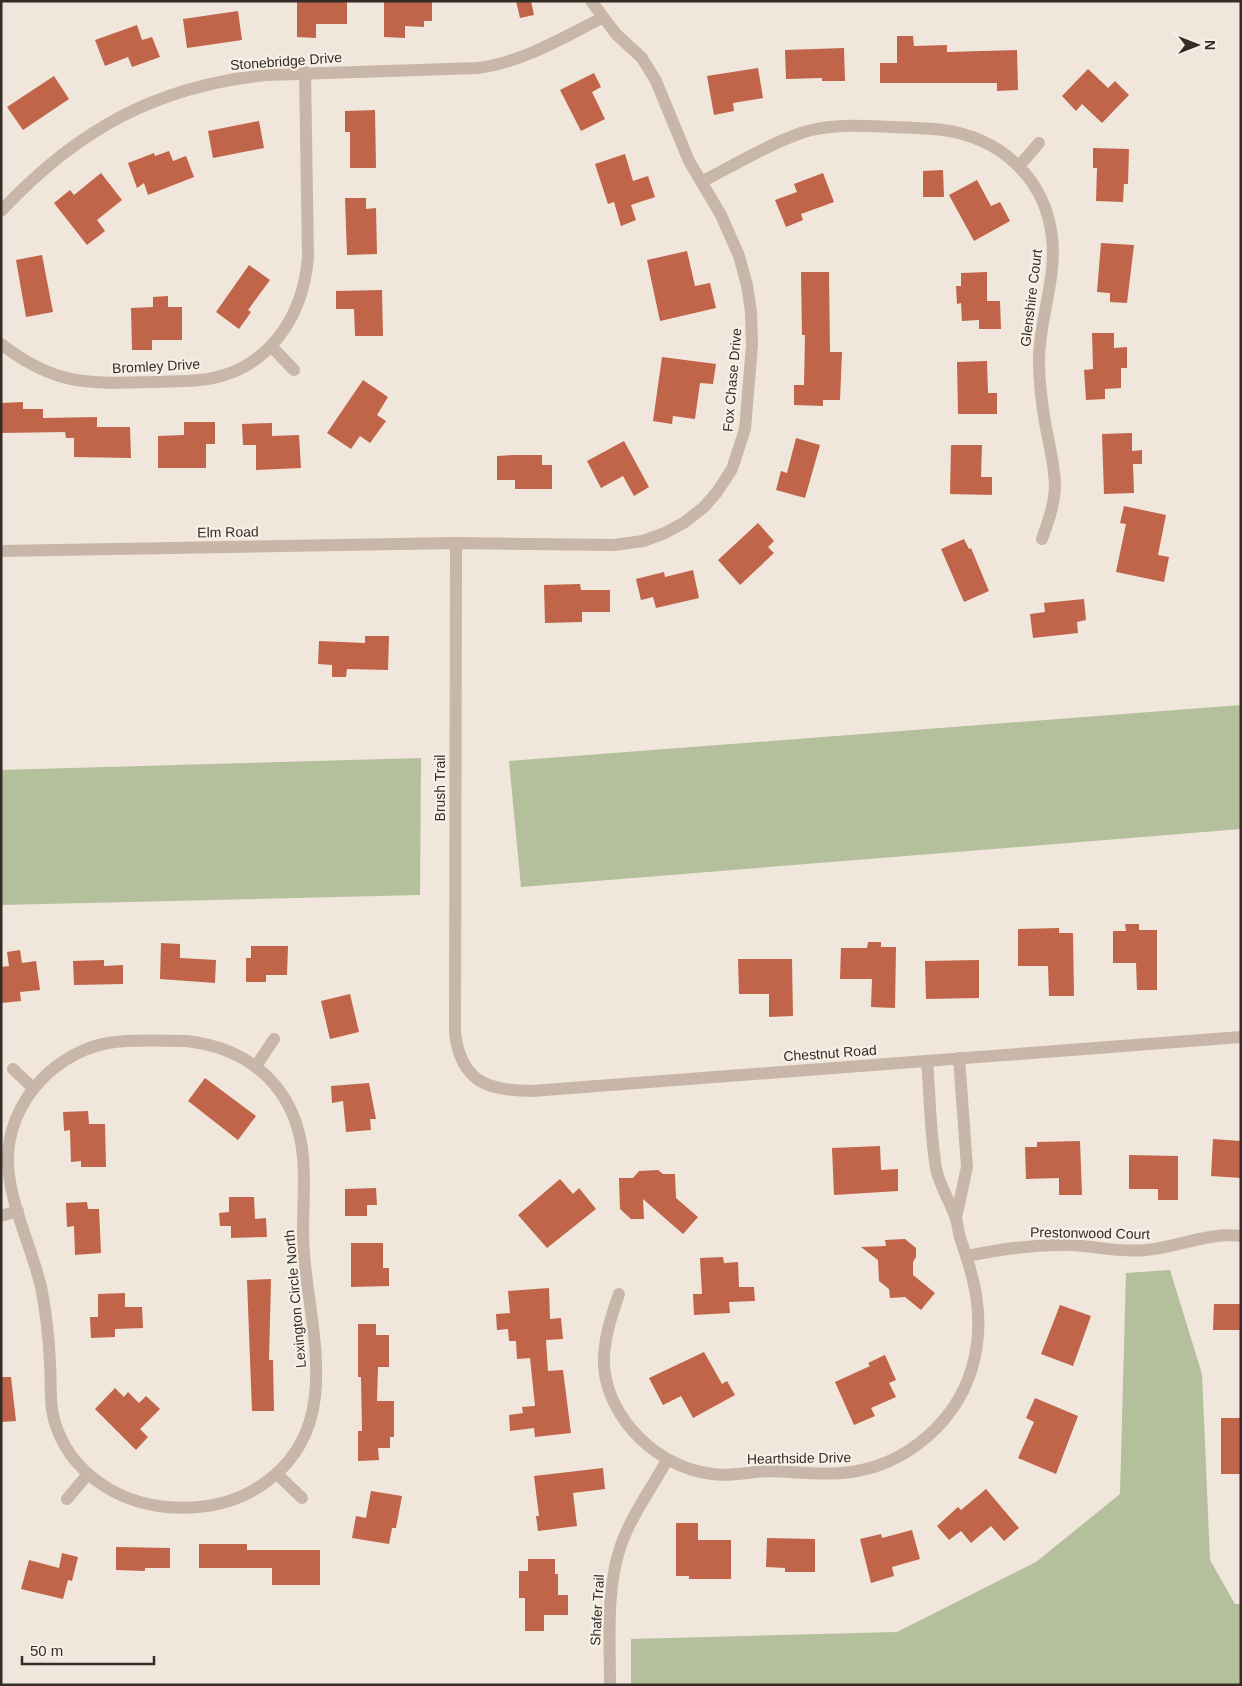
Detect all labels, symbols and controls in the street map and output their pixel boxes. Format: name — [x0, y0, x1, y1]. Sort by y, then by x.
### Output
north arrow — [1172, 20, 1222, 70]
text: N — [1202, 40, 1218, 50]
street label: Stonebridge Drive — [230, 49, 343, 73]
street label: Glenshire Court — [1017, 248, 1045, 348]
street label: Fox Chase Drive — [719, 327, 745, 433]
street label: Bromley Drive — [112, 356, 201, 376]
street label: Elm Road — [197, 523, 259, 541]
street label: Brush Trail — [432, 755, 448, 821]
street label: Chestnut Road — [783, 1042, 877, 1064]
street label: Prestonwood Court — [1030, 1224, 1150, 1242]
street label: Lexington Circle North — [281, 1229, 309, 1369]
street label: Hearthside Drive — [747, 1449, 851, 1467]
street label: Shafer Trail — [587, 1574, 607, 1646]
scale bar — [22, 1634, 155, 1666]
text: 50 m — [30, 1642, 63, 1659]

